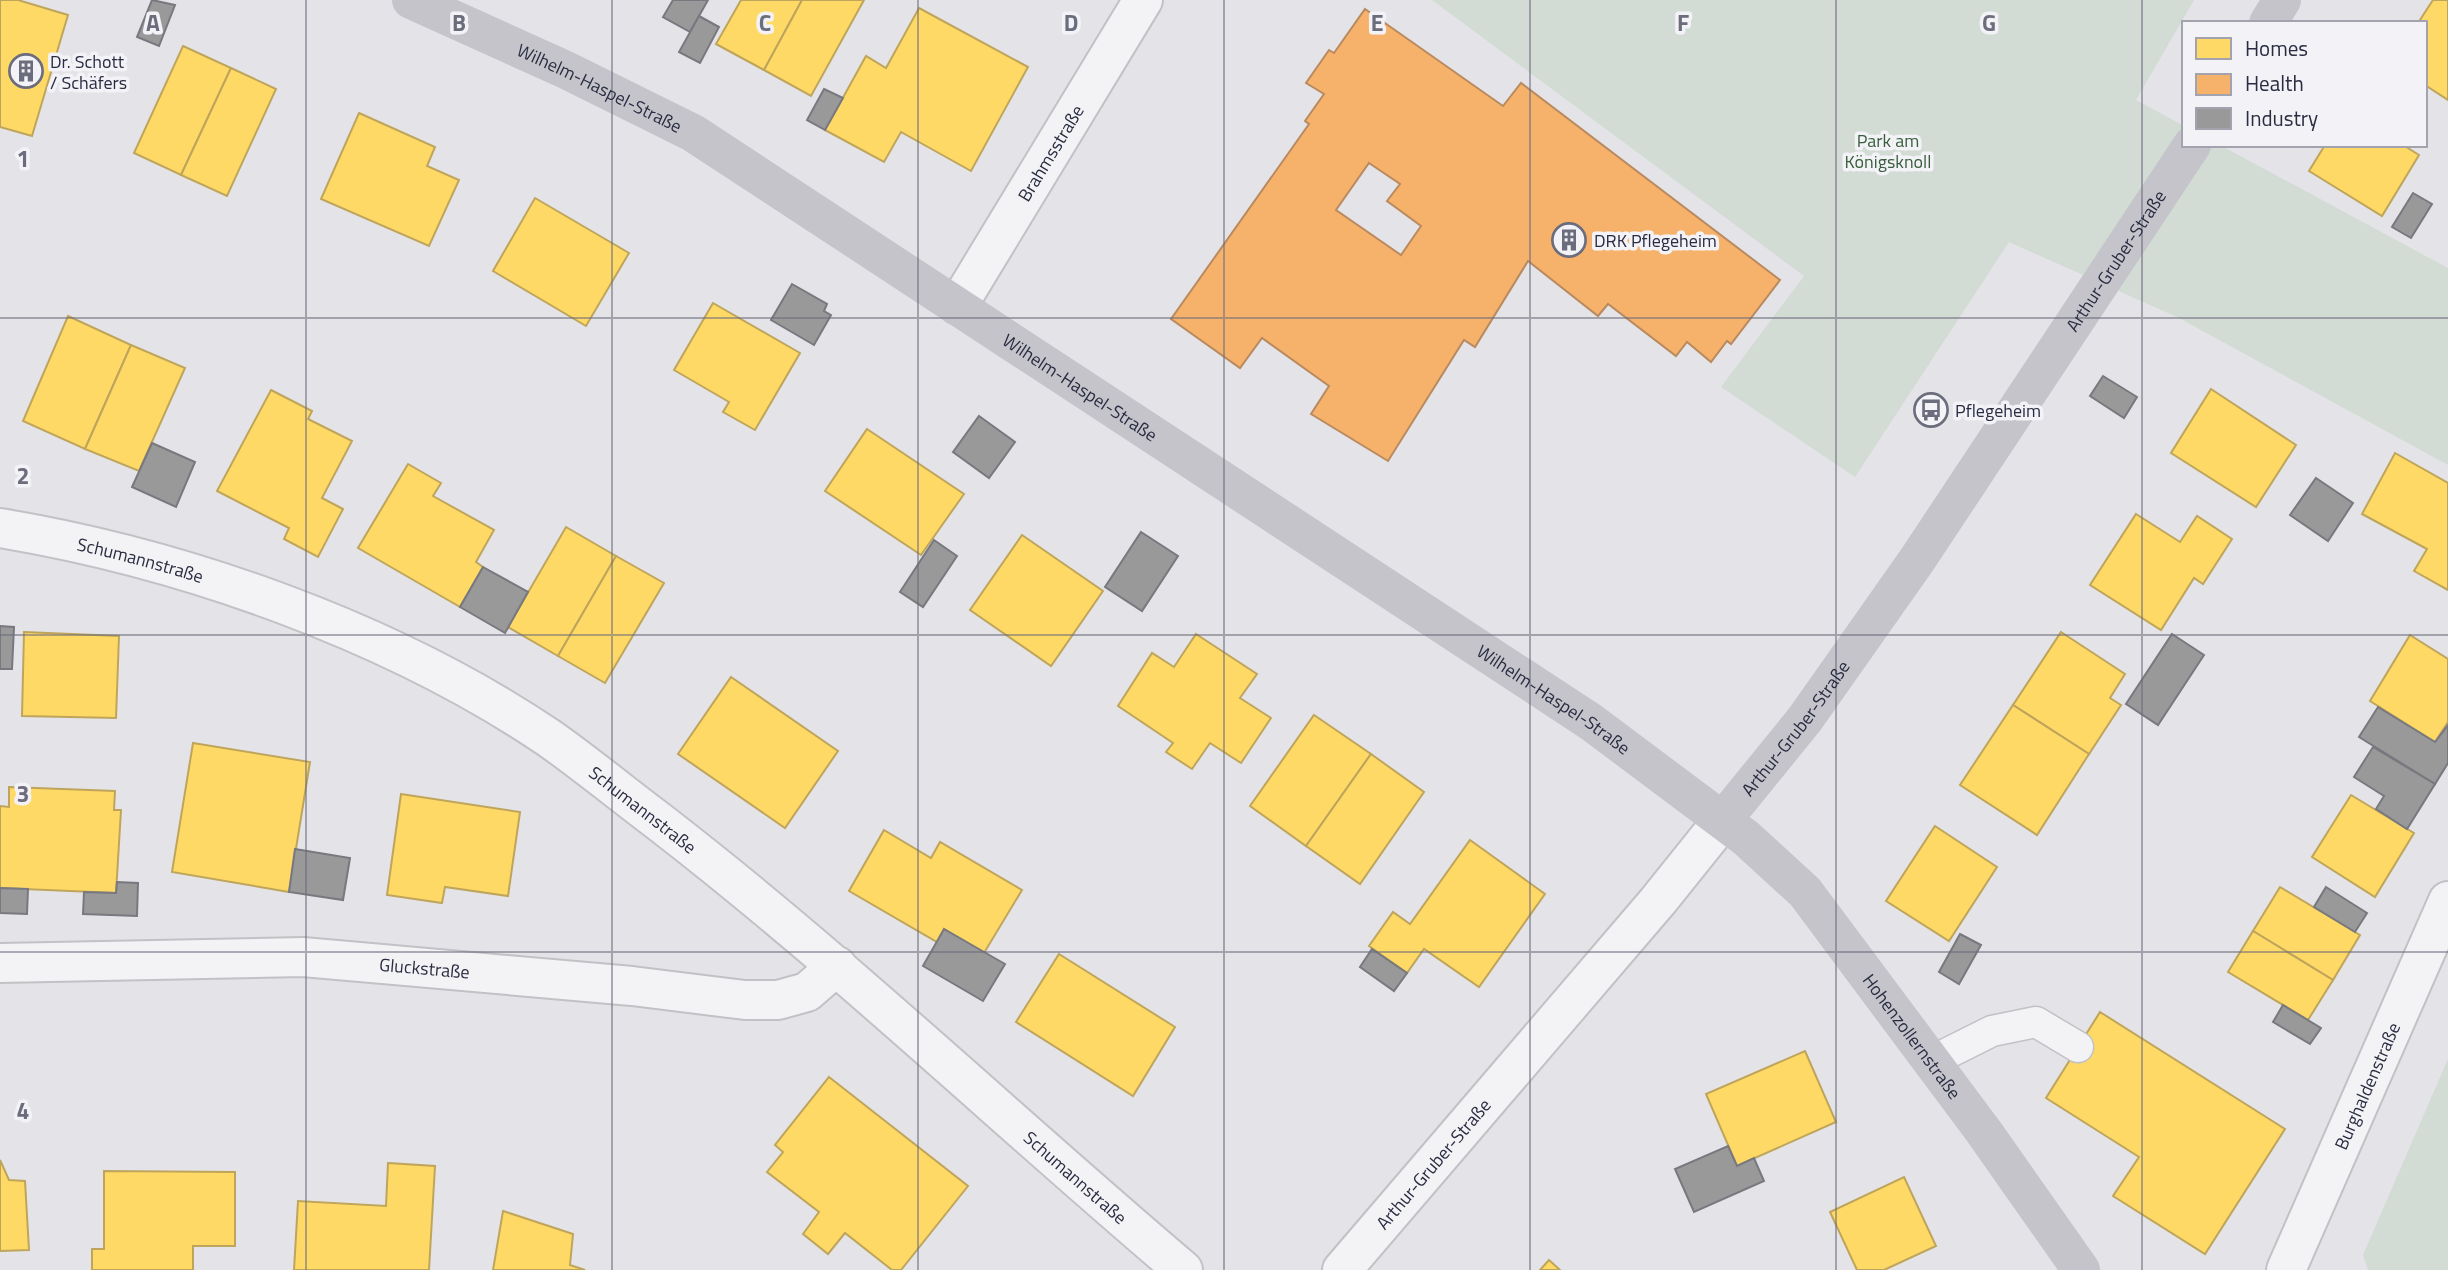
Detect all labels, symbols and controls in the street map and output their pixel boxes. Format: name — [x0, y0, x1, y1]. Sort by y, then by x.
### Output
text: A — [146, 5, 160, 40]
text: B — [452, 5, 466, 40]
text: C — [759, 5, 771, 40]
text: D — [1064, 5, 1078, 40]
text: E — [1371, 5, 1383, 40]
text: F — [1677, 5, 1689, 40]
text: G — [1982, 5, 1996, 40]
legend — [2182, 21, 2427, 147]
text: Homes — [2245, 32, 2308, 64]
street label: Wilhelm-Haspel-Straße — [513, 36, 687, 139]
place label: Dr. Schott / Schäfers — [50, 48, 127, 96]
building icon: Dr. Schott / Schäfers — [7, 52, 45, 90]
text: Health — [2245, 67, 2304, 99]
street label: Brahmsstraße — [1011, 99, 1090, 206]
text: Industry — [2245, 102, 2318, 134]
park label: Park am Königsknoll — [1845, 127, 1931, 175]
text: 1 — [17, 141, 29, 176]
street label: Arthur-Gruber-Straße — [2059, 184, 2172, 337]
building icon: DRK Pflegeheim — [1550, 221, 1588, 259]
place label: DRK Pflegeheim — [1594, 227, 1717, 254]
street label: Wilhelm-Haspel-Straße — [997, 326, 1163, 448]
bus stop icon: Pflegeheim — [1912, 391, 1950, 429]
place label: Pflegeheim — [1955, 397, 2041, 424]
text: 2 — [17, 458, 29, 493]
street label: Schumannstraße — [75, 530, 207, 589]
street label: Wilhelm-Haspel-Straße — [1472, 637, 1636, 761]
street label: Arthur-Gruber-Straße — [1734, 655, 1856, 802]
street label: Schumannstraße — [583, 759, 703, 860]
text: 3 — [17, 776, 29, 811]
street label: Gluckstraße — [378, 950, 471, 985]
street label: Hohenzollernstraße — [1857, 968, 1968, 1104]
street label: Burghaldenstraße — [2327, 1018, 2407, 1154]
street label: Arthur-Gruber-Straße — [1369, 1092, 1497, 1235]
text: 4 — [17, 1093, 29, 1128]
street label: Schumannstraße — [1018, 1124, 1133, 1230]

